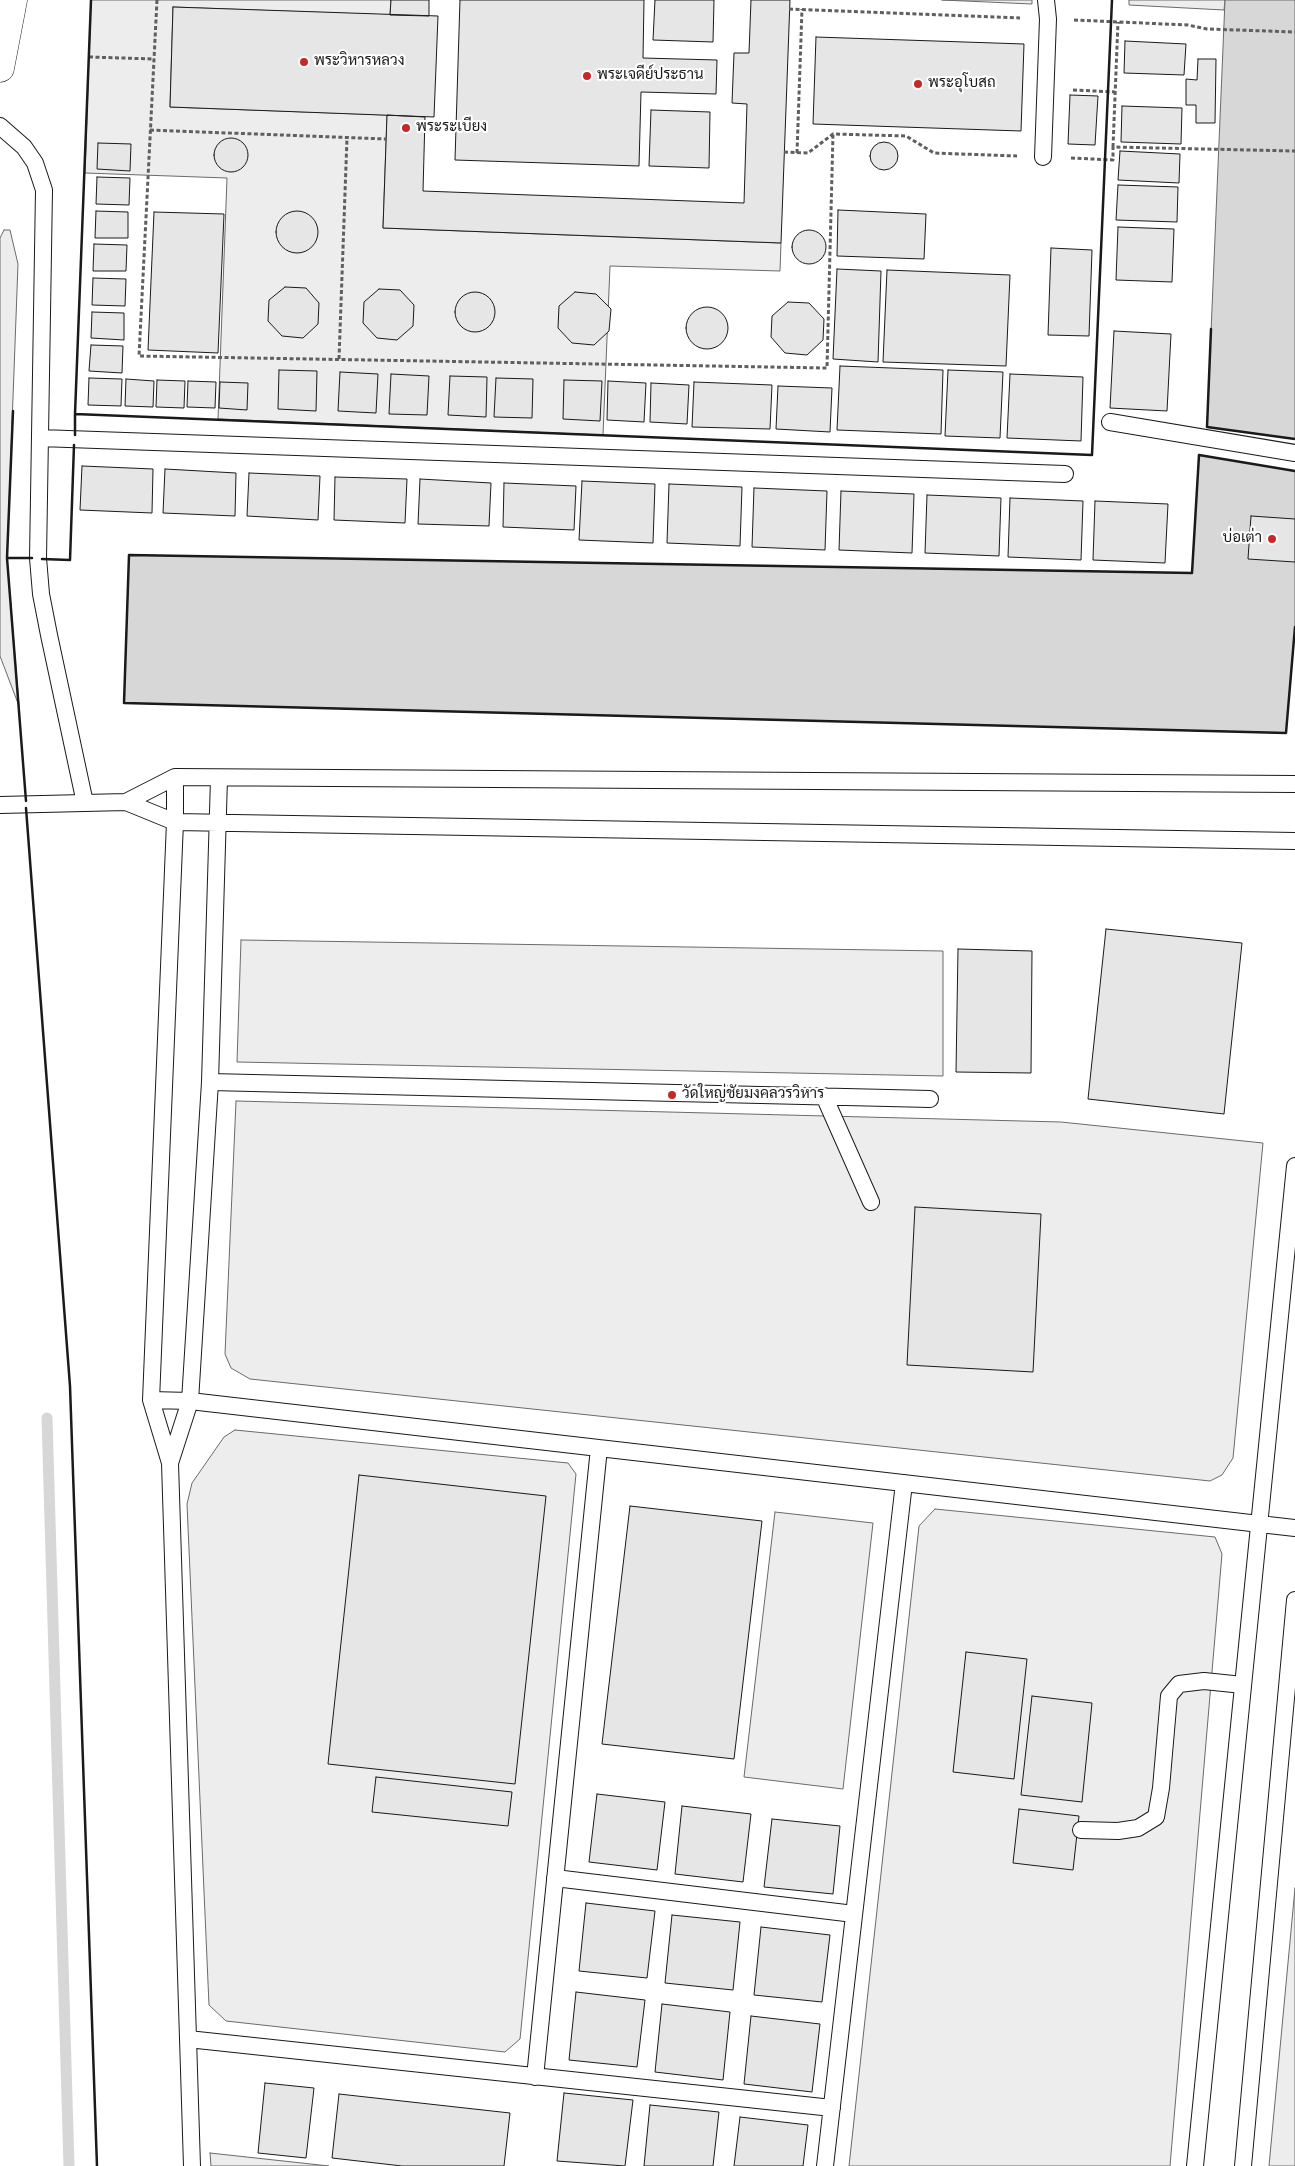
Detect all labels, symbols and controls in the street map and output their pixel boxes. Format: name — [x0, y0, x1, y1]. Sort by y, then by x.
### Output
place label: พระวิหารหลวง — [314, 53, 405, 71]
marker: พระวิหารหลวง — [298, 56, 310, 68]
place label: พระเจดีย์ประธาน — [597, 67, 704, 85]
marker: พระเจดีย์ประธาน — [581, 70, 593, 82]
place label: พระอุโบสถ — [928, 75, 996, 93]
marker: พระอุโบสถ — [912, 78, 924, 90]
place label: พระระเบียง — [416, 119, 487, 137]
marker: พระระเบียง — [400, 122, 412, 134]
place label: บ่อเต่า — [1222, 530, 1262, 548]
marker: บ่อเต่า — [1266, 533, 1278, 545]
place label: วัดใหญ่ชัยมงคลวรวิหาร — [682, 1086, 824, 1104]
marker: วัดใหญ่ชัยมงคลวรวิหาร — [666, 1089, 678, 1101]

